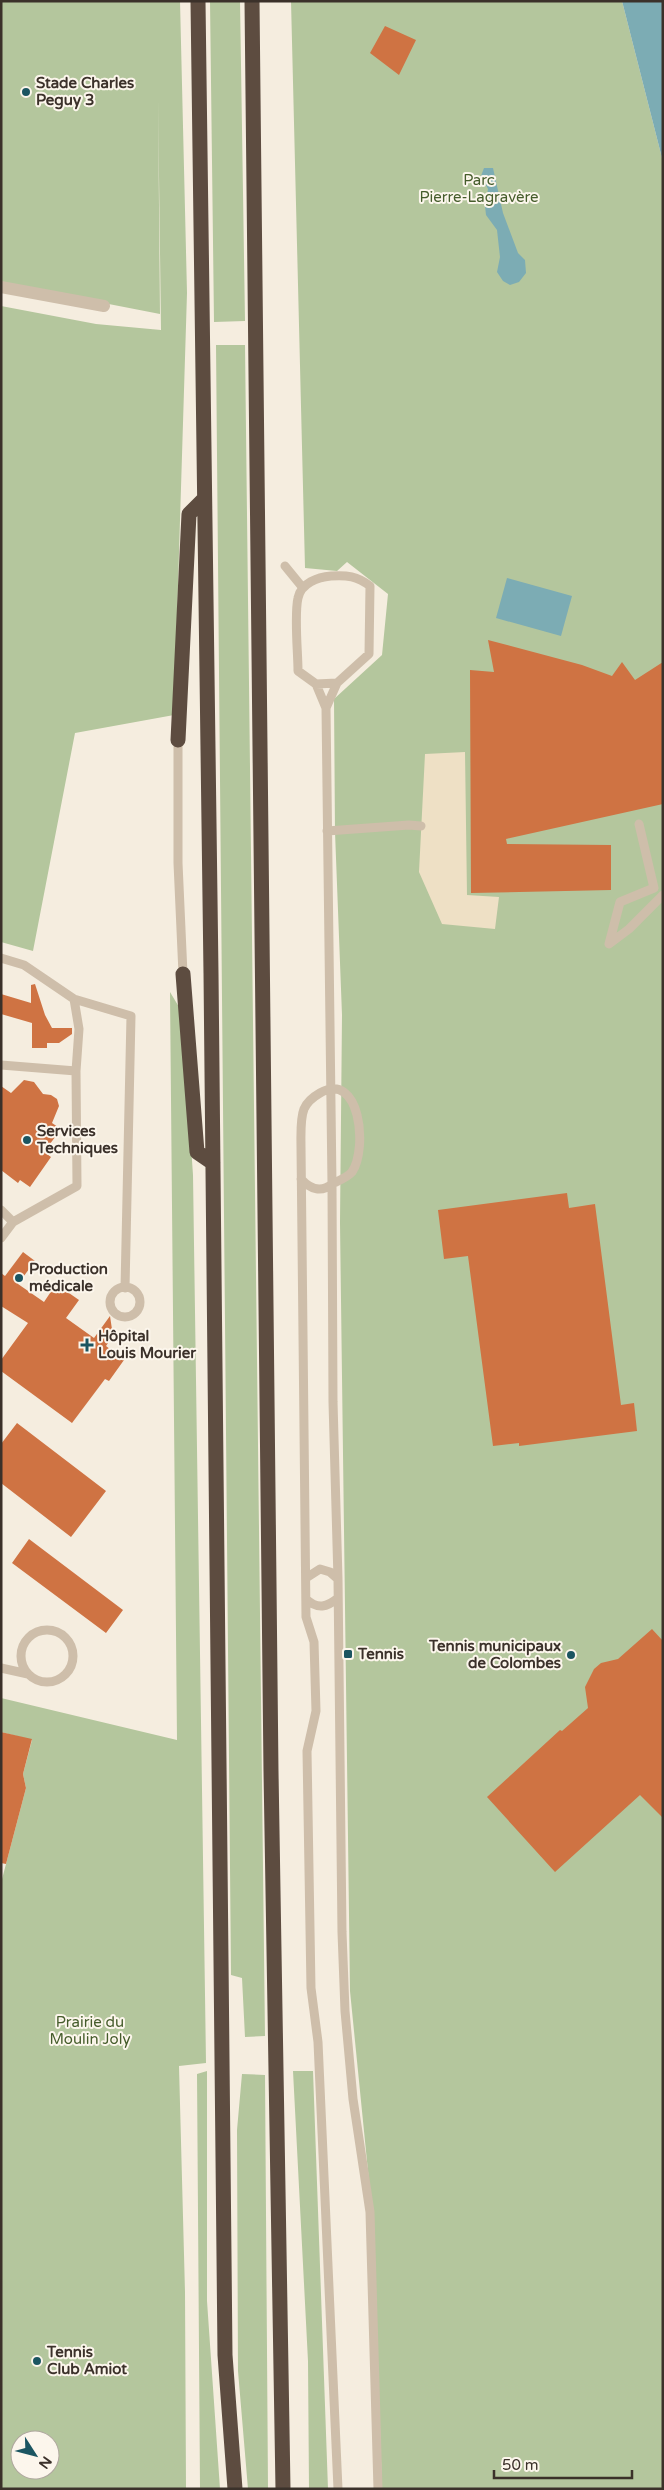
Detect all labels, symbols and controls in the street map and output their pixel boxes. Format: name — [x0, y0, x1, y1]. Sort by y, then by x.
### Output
place label: Stade Charles Peguy 3 — [36, 74, 134, 110]
marker: Stade Charles Peguy 3 — [20, 86, 32, 98]
park label: Parc Pierre-Lagravère — [420, 171, 538, 206]
place label: Services Techniques — [36, 1122, 118, 1158]
marker: Services Techniques — [21, 1134, 33, 1146]
place label: Production médicale — [29, 1260, 108, 1295]
marker: Production médicale — [13, 1272, 25, 1284]
place label: Hôpital Louis Mourier — [98, 1327, 196, 1362]
marker: Hôpital Louis Mourier — [80, 1338, 94, 1352]
place label: Tennis municipaux de Colombes — [428, 1637, 561, 1672]
place label: Tennis — [357, 1645, 404, 1663]
marker: Tennis — [342, 1648, 354, 1660]
marker: Tennis municipaux de Colombes — [565, 1649, 577, 1661]
park label: Prairie du Moulin Joly — [50, 2013, 130, 2048]
place label: Tennis Club Amiot — [46, 2343, 127, 2378]
marker: Tennis Club Amiot — [31, 2355, 43, 2367]
north arrow — [10, 2430, 60, 2480]
scale bar — [494, 2448, 632, 2480]
text: N — [35, 2453, 55, 2472]
text: 50 m — [502, 2456, 539, 2474]

